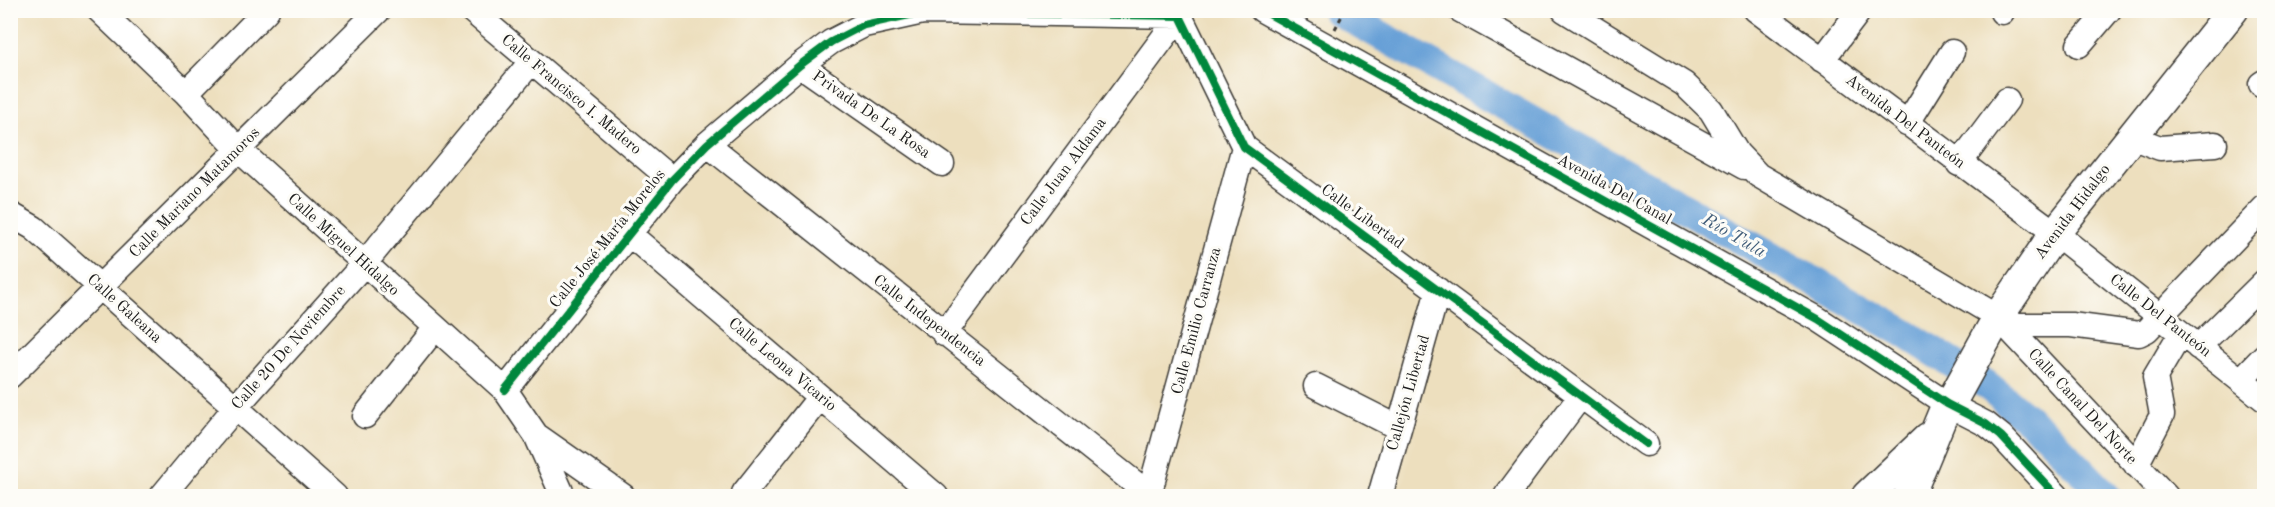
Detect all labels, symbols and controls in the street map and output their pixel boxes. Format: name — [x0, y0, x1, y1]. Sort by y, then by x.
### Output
street label: Calle Francisco I. Madero — [498, 32, 644, 158]
street label: Privada De La Rosa — [809, 68, 933, 162]
street label: Avenida Del Panteón — [1842, 72, 1968, 172]
street label: Calle Juan Aldama — [1018, 115, 1110, 229]
street label: Calle Mariano Matamoros — [127, 125, 263, 261]
street label: Avenida Del Canal — [1554, 152, 1674, 228]
street label: Avenida Hidalgo — [2032, 162, 2114, 262]
street label: Calle José María Morelos — [547, 167, 669, 311]
street label: Calle Libertad — [1318, 182, 1406, 252]
street label: Calle Miguel Hidalgo — [284, 191, 402, 299]
water label: Río Tula — [1698, 210, 1769, 261]
street label: Calle Emilio Carranza — [1170, 246, 1224, 396]
street label: Calle Galeana — [83, 271, 165, 347]
street label: Calle Independencia — [870, 272, 988, 370]
street label: Calle Del Panteón — [2106, 272, 2214, 361]
street label: Calle 20 De Noviembre — [229, 283, 349, 413]
street label: Calle Leona Vicario — [725, 315, 839, 415]
street label: Callejón Libertad — [1385, 333, 1433, 453]
street label: Calle Canal Del Norte — [2024, 346, 2140, 468]

